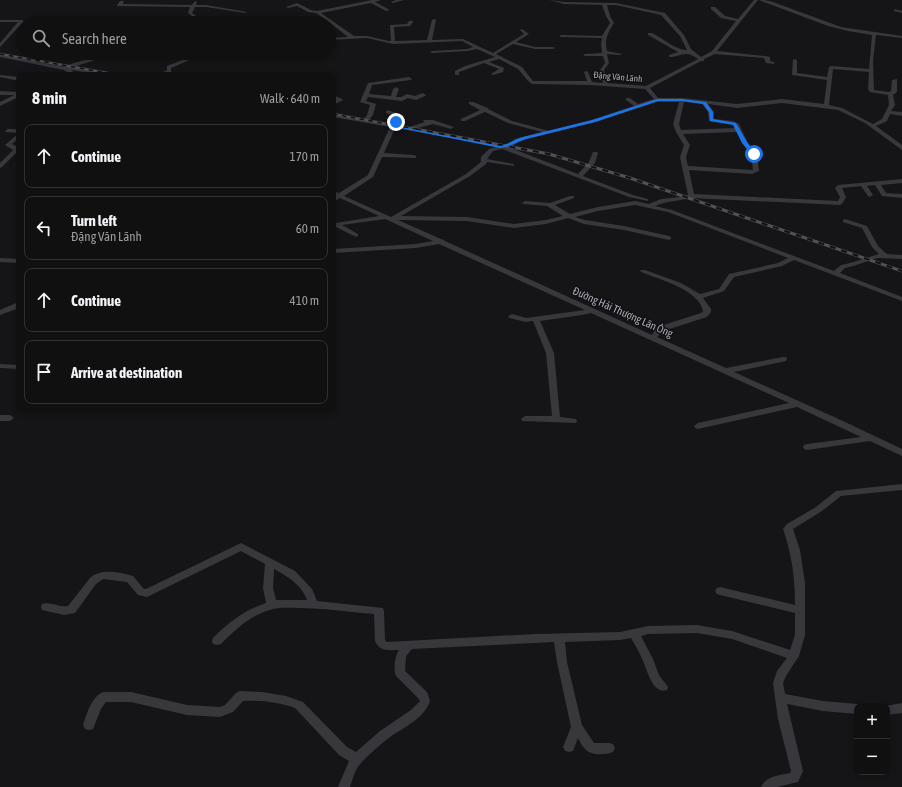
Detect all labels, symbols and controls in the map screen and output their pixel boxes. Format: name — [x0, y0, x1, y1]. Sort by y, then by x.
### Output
search box — [16, 16, 336, 60]
icon: search — [30, 27, 52, 49]
text: Search here — [62, 30, 127, 47]
street label: Đặng Văn Lãnh — [593, 70, 643, 84]
text: 8 min — [32, 88, 67, 108]
text: Walk · 640 m — [260, 91, 320, 106]
route end — [387, 113, 405, 131]
icon: ahead — [33, 145, 55, 167]
route start — [745, 145, 763, 163]
text: Continue — [71, 148, 121, 165]
text: 170 m — [290, 149, 319, 164]
text: Turn left — [71, 212, 117, 229]
icon: left — [33, 217, 55, 239]
text: 60 m — [296, 221, 319, 236]
text: Đặng Văn Lãnh — [71, 229, 142, 244]
street label: Đường Hải Thượng Lãn Ông — [571, 284, 675, 341]
icon: ahead — [33, 289, 55, 311]
text: Continue — [71, 292, 121, 309]
text: 410 m — [290, 293, 319, 308]
icon: arrive — [33, 361, 55, 383]
text: Arrive at destination — [71, 364, 182, 381]
map controls — [854, 703, 890, 775]
button: + — [854, 703, 890, 739]
button: − — [854, 739, 890, 775]

